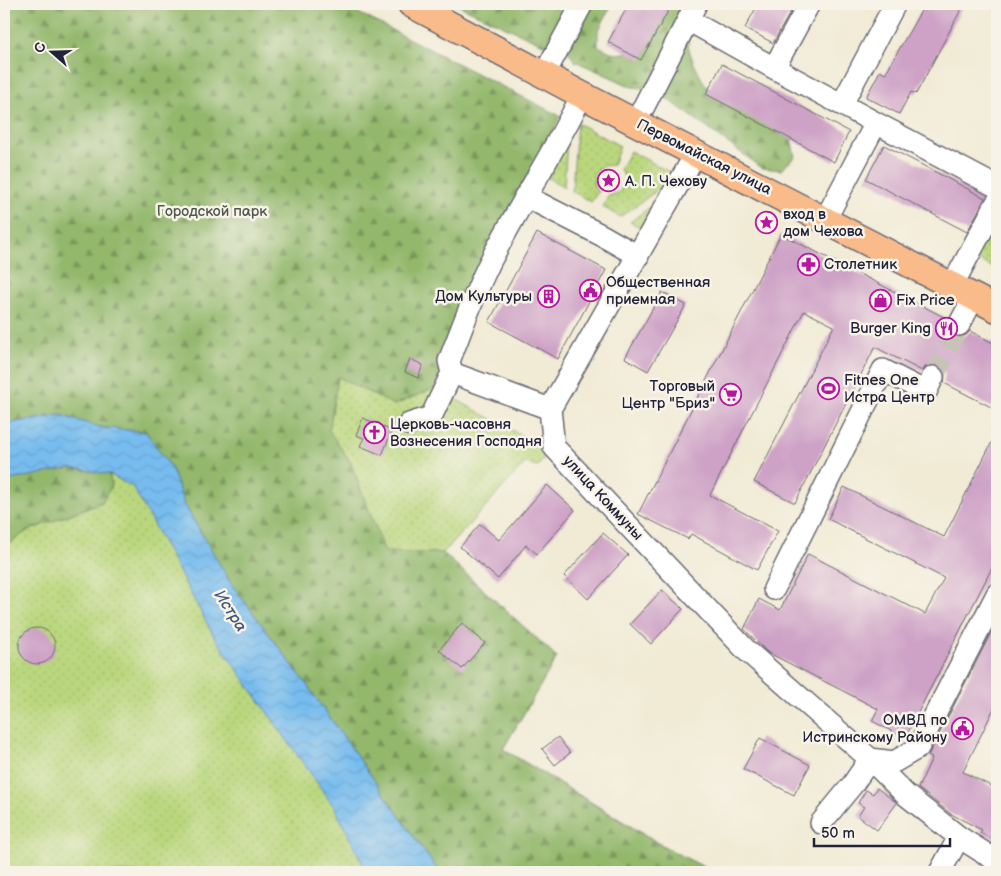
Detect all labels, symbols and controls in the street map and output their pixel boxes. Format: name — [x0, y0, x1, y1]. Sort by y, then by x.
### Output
north arrow — [28, 28, 78, 78]
text: С — [31, 40, 50, 55]
street label: Первомайская улица — [633, 115, 775, 199]
place icon: А. П. Чехову — [597, 169, 621, 193]
place label: А. П. Чехову — [624, 172, 707, 191]
park label: Городской парк — [157, 202, 267, 221]
place label: вход в дом Чехова — [783, 205, 864, 241]
place icon: вход в дом Чехова — [755, 211, 779, 235]
pharmacy icon: Столетник — [796, 252, 820, 276]
place label: Столетник — [824, 255, 897, 274]
place label: Общественная приемная — [606, 273, 710, 309]
public building icon: Общественная приемная — [578, 279, 602, 303]
building icon: Дом Культуры — [536, 284, 560, 308]
place label: Дом Культуры — [435, 287, 532, 306]
shop icon: Fix Price — [868, 288, 892, 312]
place label: Fix Price — [896, 291, 955, 310]
restaurant icon: Burger King — [935, 316, 959, 340]
place label: Burger King — [850, 319, 931, 338]
place label: Fitnes One Истра Центр — [844, 371, 935, 407]
place label: Торговый Центр "Бриз" — [622, 377, 715, 413]
sports icon: Fitnes One Истра Центр — [816, 377, 840, 401]
supermarket icon: Торговый Центр "Бриз" — [719, 383, 743, 407]
place label: Церковь-часовня Вознесения Господня — [390, 415, 542, 451]
church icon: Церковь-часовня Вознесения Господня — [362, 421, 386, 445]
street label: улица Коммуны — [559, 452, 647, 544]
water label: Истра — [210, 587, 250, 635]
place label: ОМВД по Истринскому Району — [802, 711, 947, 747]
public building icon: ОМВД по Истринскому Району — [951, 717, 975, 741]
scale bar — [814, 816, 950, 848]
text: 50 m — [821, 824, 855, 843]

